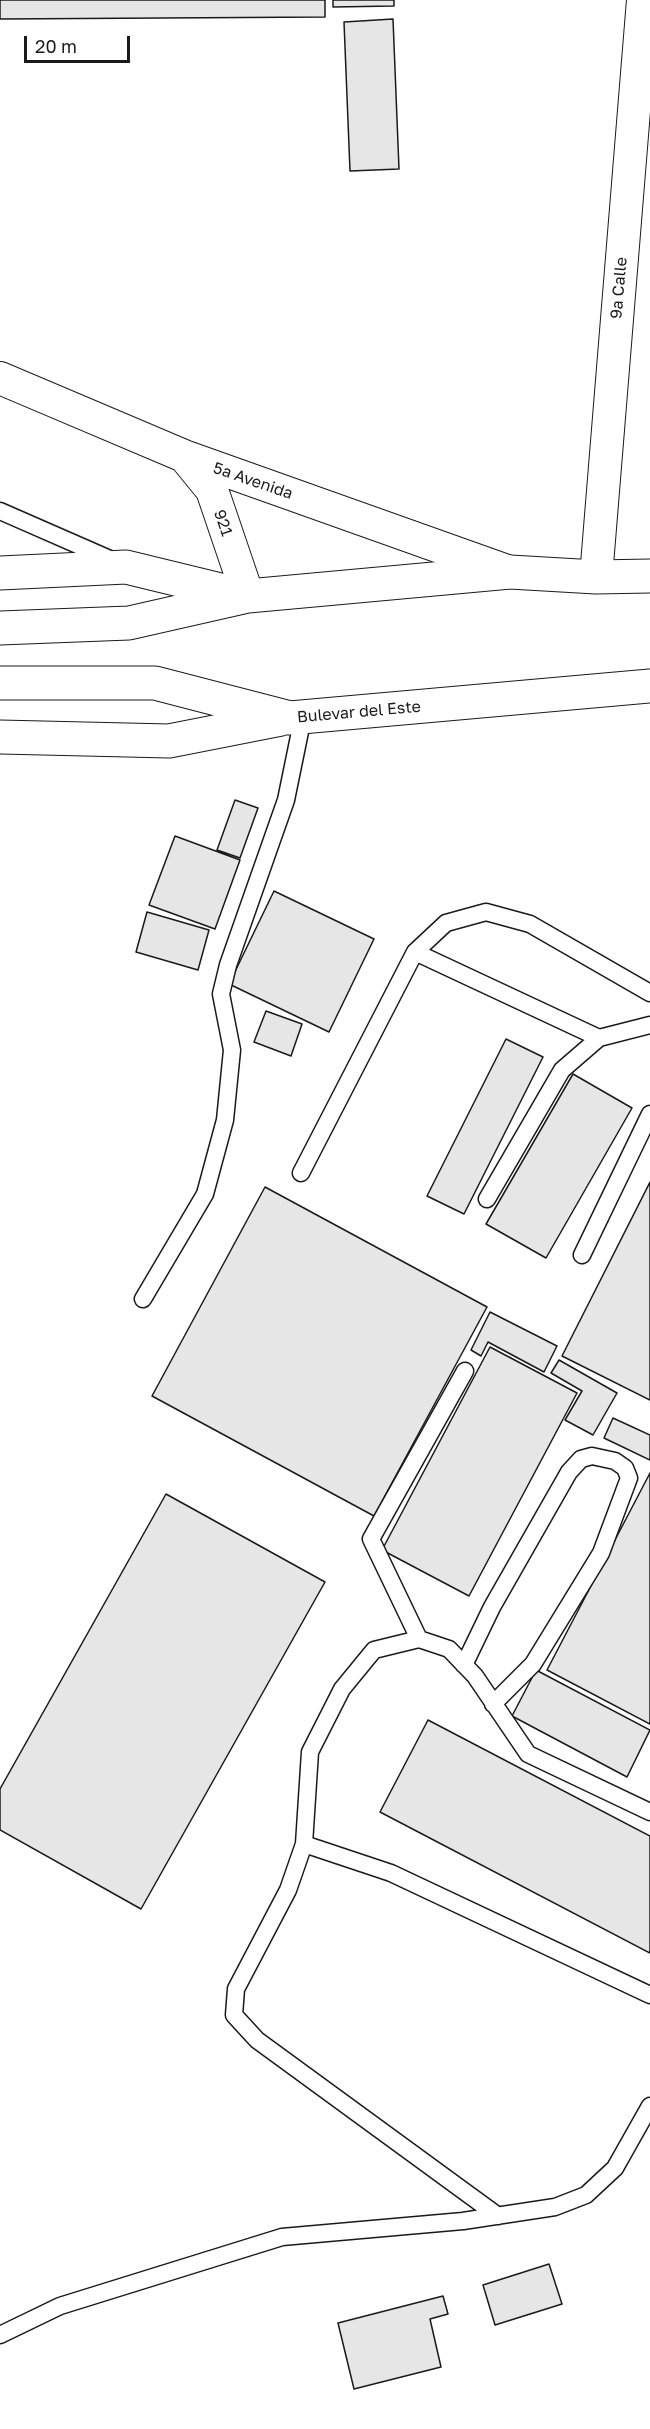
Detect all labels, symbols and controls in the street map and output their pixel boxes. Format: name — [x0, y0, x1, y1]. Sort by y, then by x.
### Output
scale bar — [27, 24, 134, 62]
text: 20 m — [35, 35, 77, 57]
street label: 9a Calle — [607, 256, 631, 320]
street label: 5a Avenida — [211, 458, 295, 504]
street label: 921 — [210, 507, 236, 539]
street label: Bulevar del Este — [296, 697, 422, 727]

